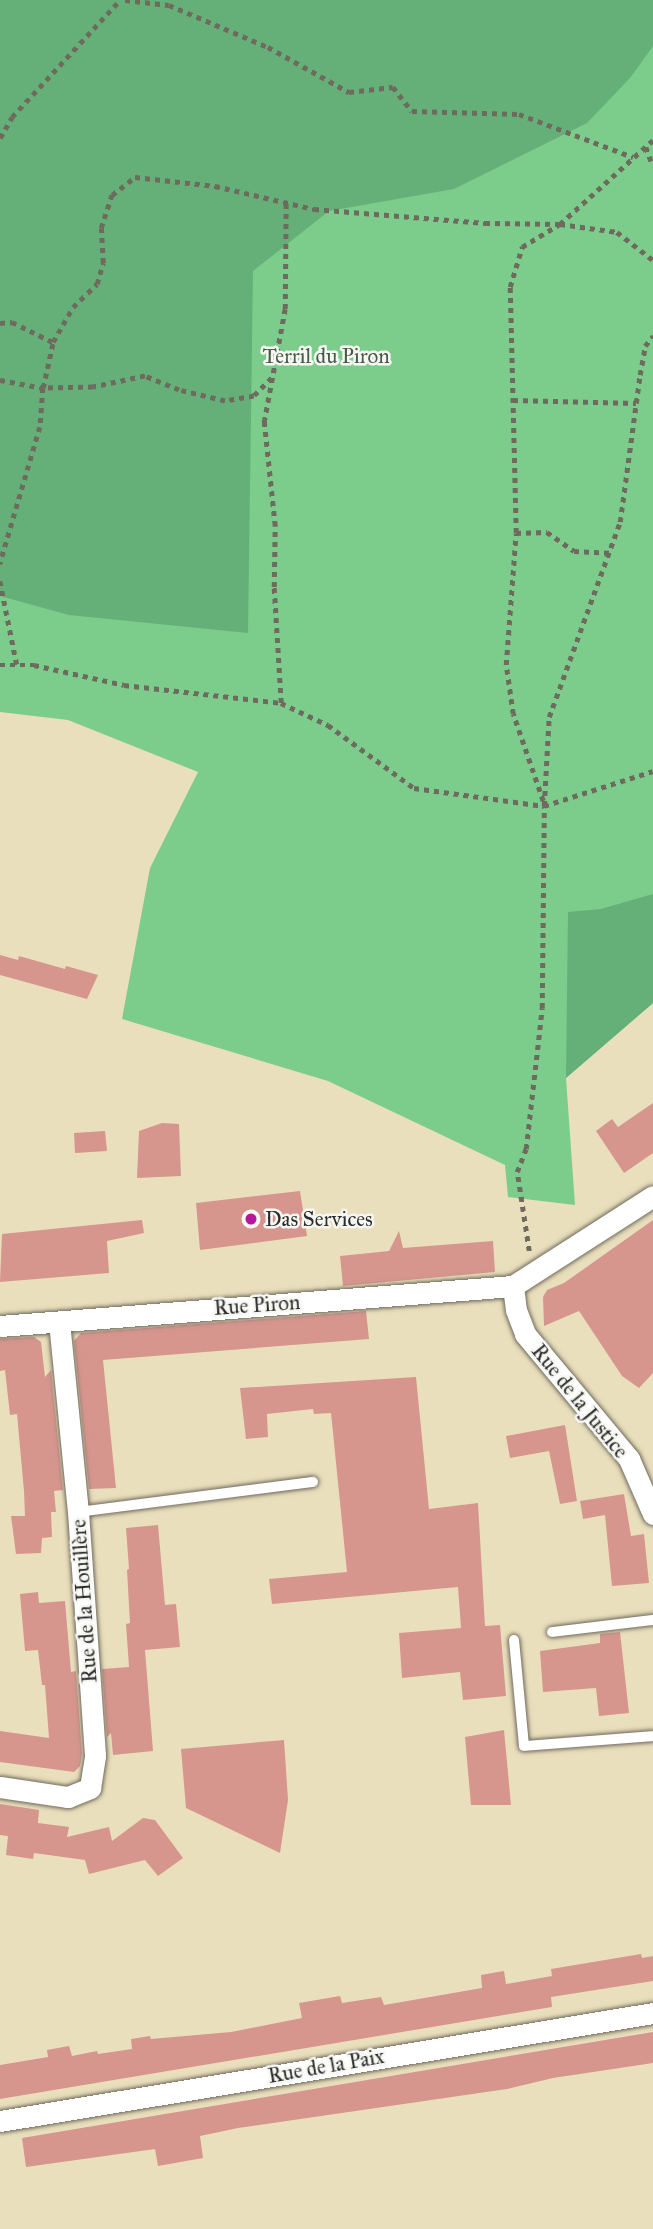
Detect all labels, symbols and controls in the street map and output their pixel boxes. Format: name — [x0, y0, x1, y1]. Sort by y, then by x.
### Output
park label: Terril du Piron — [262, 343, 390, 369]
place label: Das Services — [265, 1206, 373, 1232]
marker: Das Services — [243, 1211, 259, 1227]
street label: Rue Piron — [213, 1289, 301, 1321]
street label: Rue de la Justice — [526, 1339, 634, 1463]
street label: Rue de la Houillère — [66, 1518, 102, 1684]
street label: Rue de la Paix — [266, 2043, 386, 2089]

